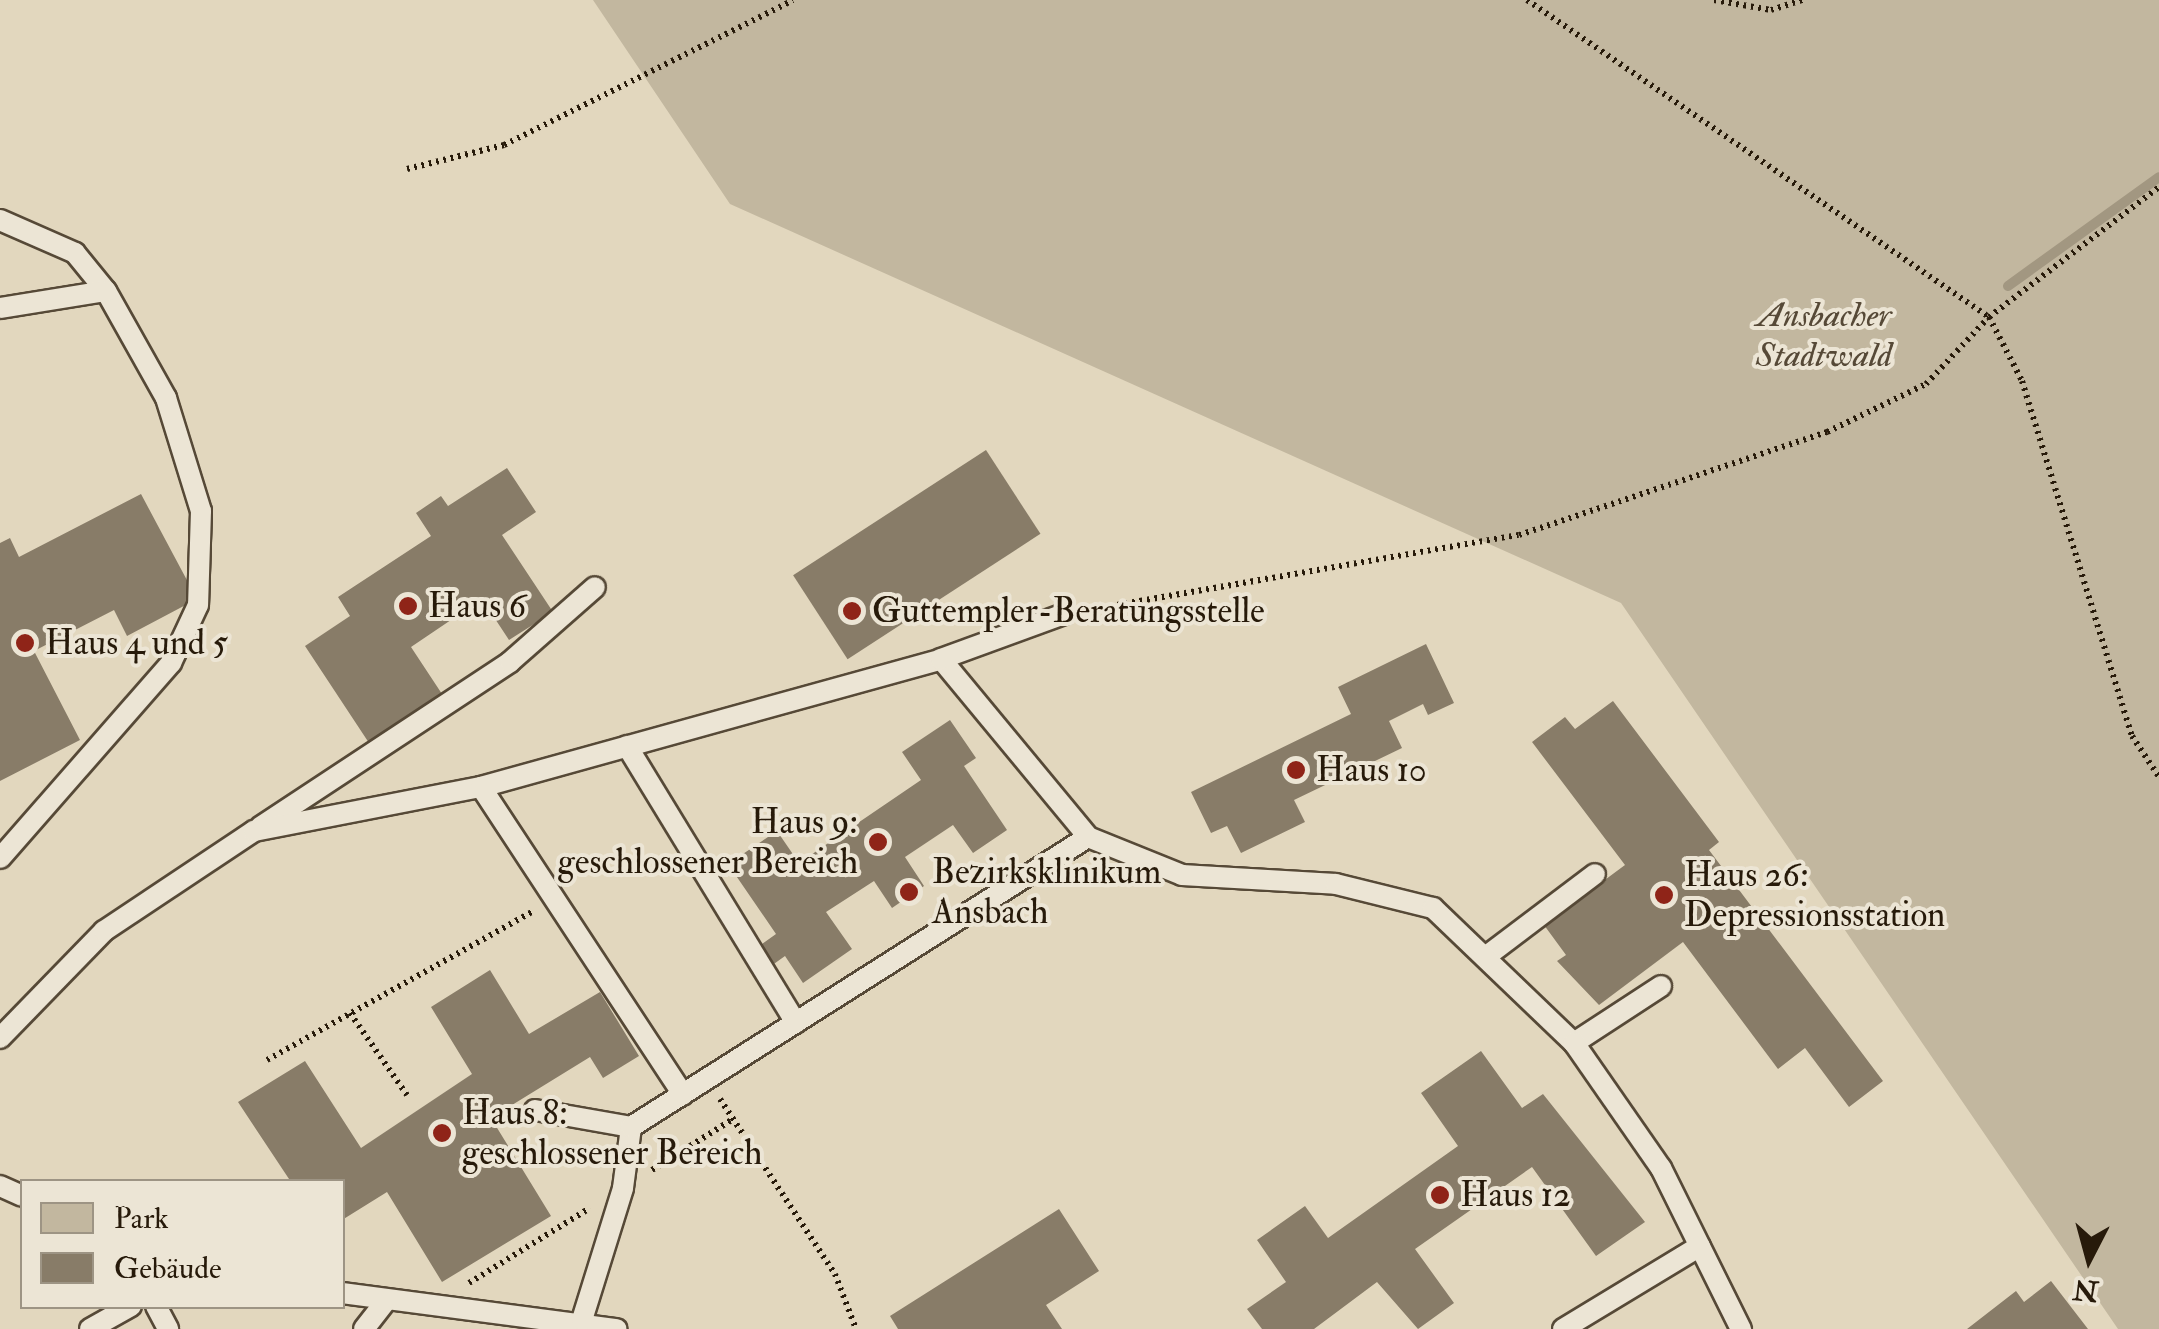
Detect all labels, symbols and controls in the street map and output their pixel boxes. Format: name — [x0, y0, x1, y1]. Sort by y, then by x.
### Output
park label: Ansbacher Stadtwald — [1756, 294, 1892, 376]
place label: Haus 6 — [428, 585, 526, 627]
place label: Guttempler-Beratungsstelle — [872, 590, 1265, 632]
marker: Haus 6 — [397, 595, 419, 617]
marker: Guttempler-Beratungsstelle — [841, 600, 863, 622]
place label: Haus 4 und 5 — [45, 622, 228, 664]
marker: Haus 4 und 5 — [14, 632, 36, 654]
place label: Haus 10 — [1316, 749, 1427, 791]
marker: Haus 10 — [1285, 759, 1307, 781]
place label: Haus 9: geschlossener Bereich — [558, 801, 858, 883]
marker: Haus 9: geschlossener Bereich — [867, 831, 889, 853]
place label: Bezirksklinikum Ansbach — [932, 851, 1161, 933]
place label: Haus 26: Depressionsstation — [1684, 854, 1945, 936]
marker: Bezirksklinikum Ansbach — [896, 879, 922, 905]
marker: Haus 26: Depressionsstation — [1653, 884, 1675, 906]
place label: Haus 8: geschlossener Bereich — [462, 1092, 762, 1174]
marker: Haus 8: geschlossener Bereich — [431, 1122, 453, 1144]
place label: Haus 12 — [1460, 1174, 1571, 1216]
legend — [20, 1179, 345, 1309]
marker: Haus 12 — [1429, 1184, 1451, 1206]
text: Park — [114, 1200, 169, 1237]
north arrow — [2039, 1209, 2139, 1309]
text: Gebäude — [114, 1250, 222, 1287]
text: N — [2072, 1271, 2100, 1308]

